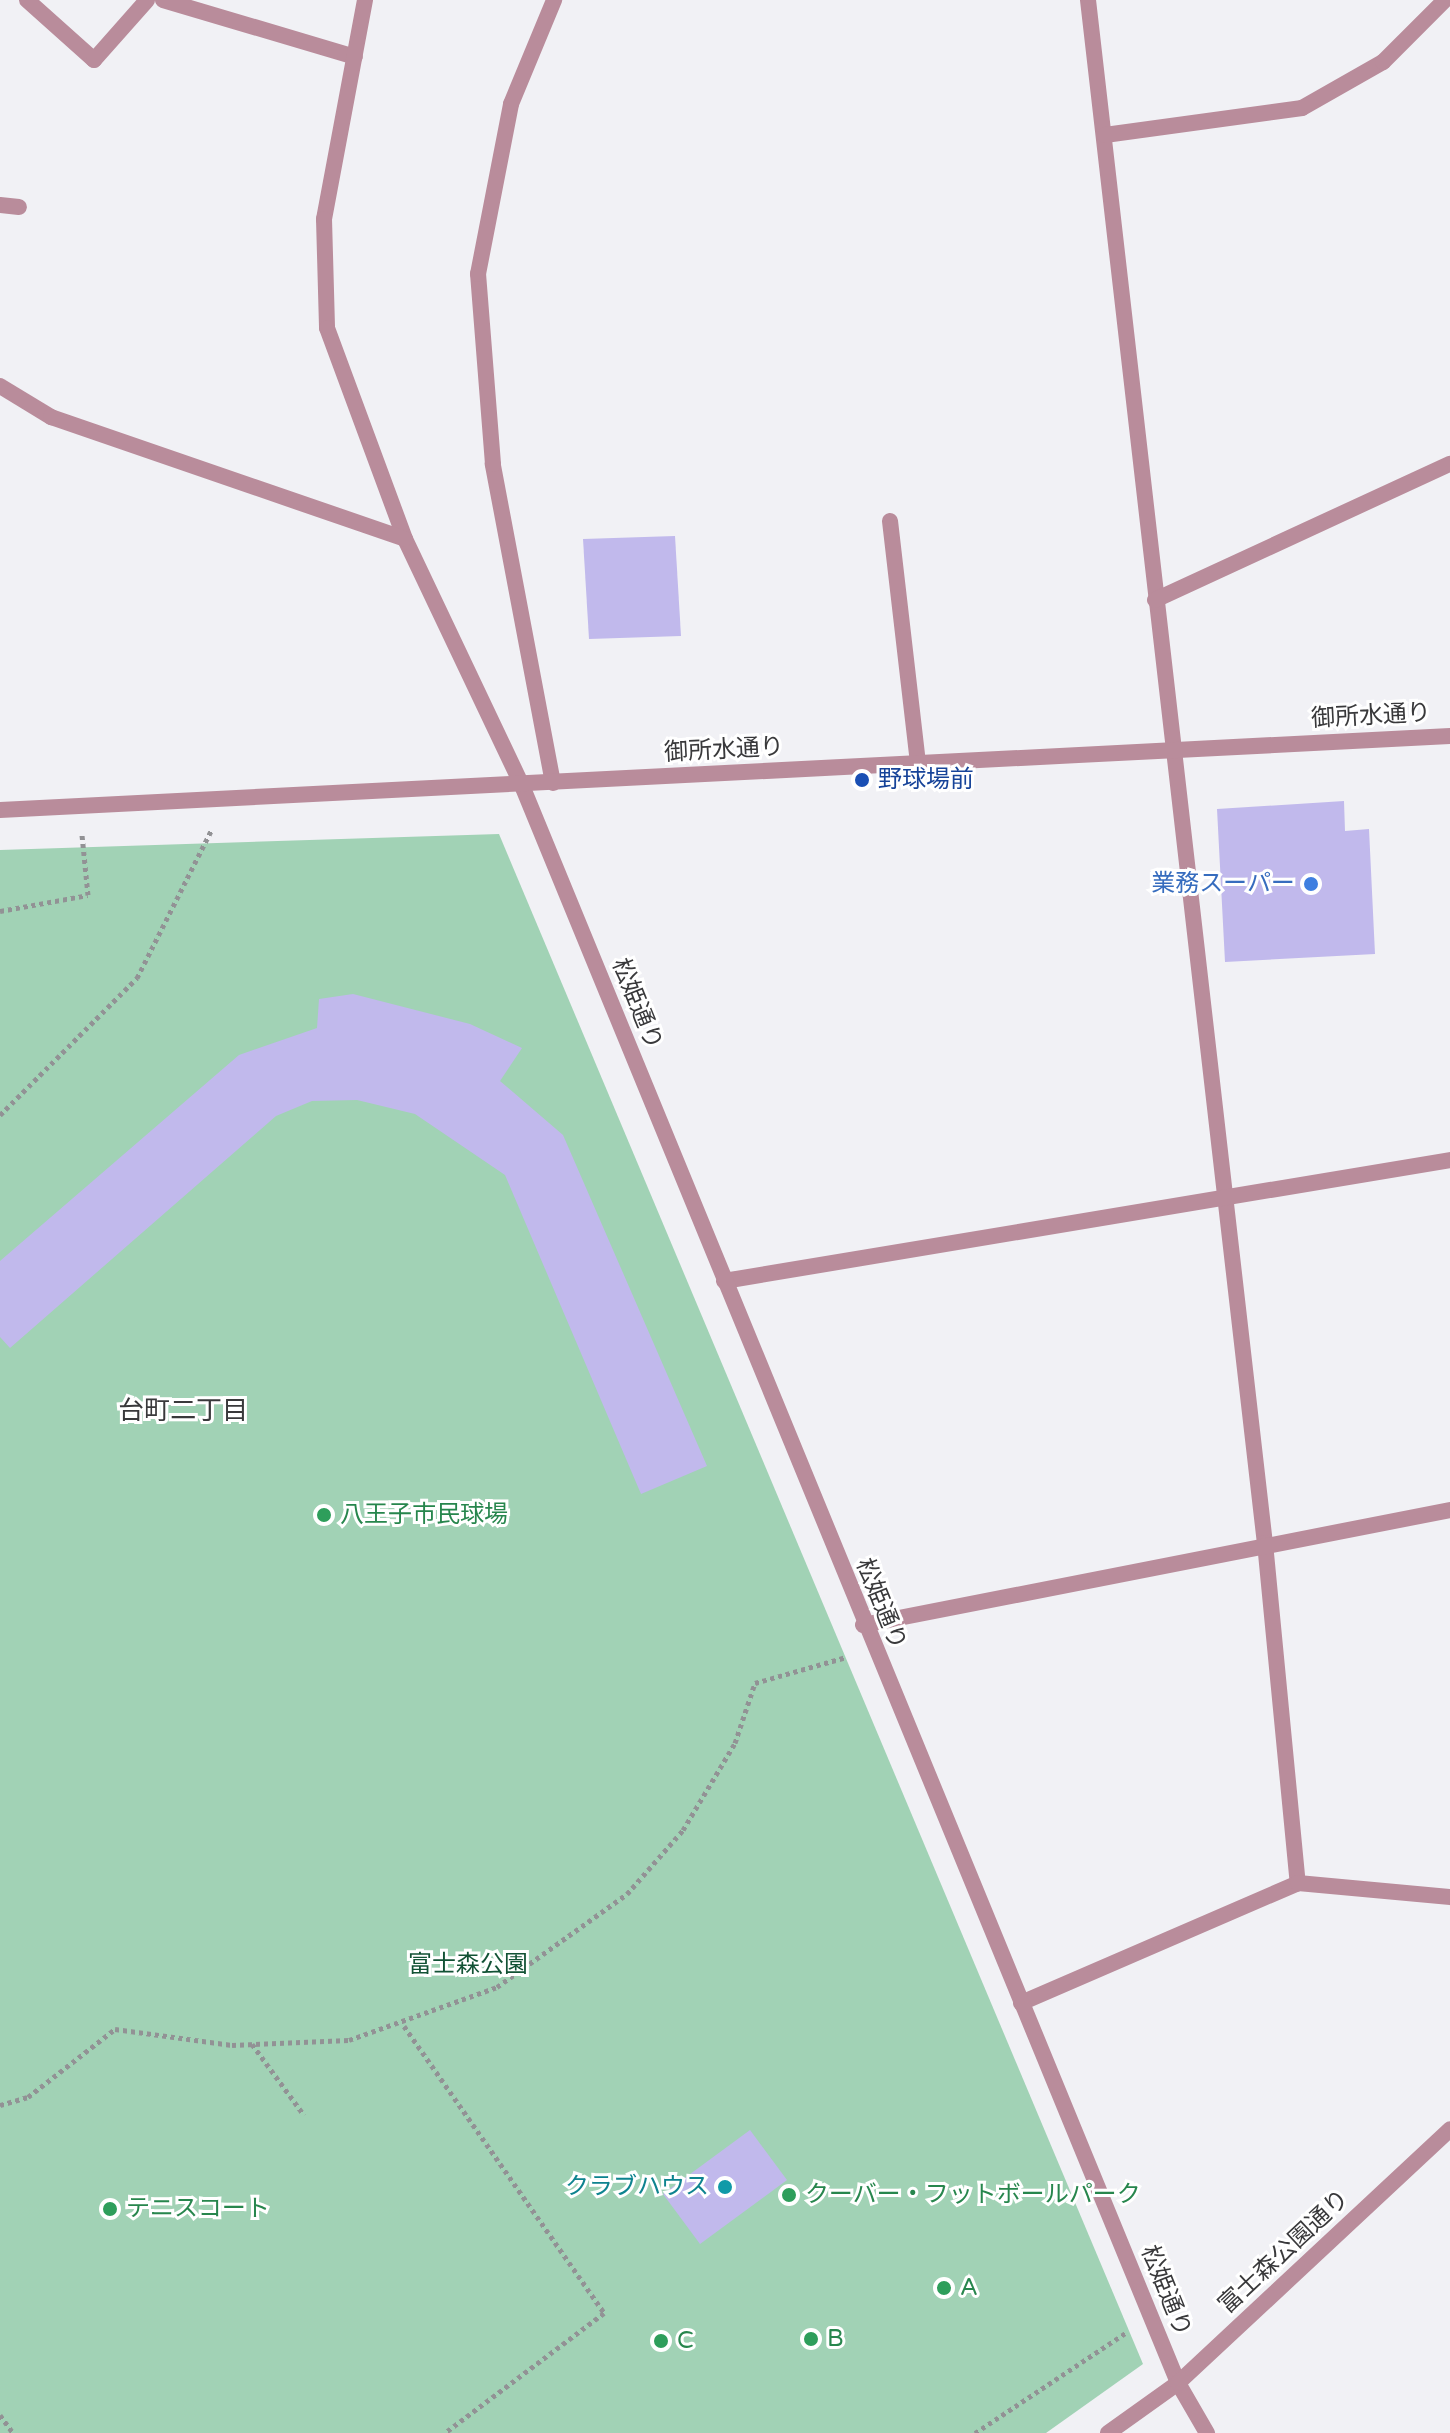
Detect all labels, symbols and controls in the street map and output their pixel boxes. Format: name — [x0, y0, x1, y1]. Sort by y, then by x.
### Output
street label: 御所水通り — [1310, 698, 1432, 734]
street label: 御所水通り — [663, 732, 785, 768]
place label: 野球場前 — [878, 766, 974, 794]
marker: 野球場前 — [853, 771, 871, 789]
place label: 業務スーパー — [1151, 870, 1295, 898]
marker: 業務スーパー — [1302, 875, 1320, 893]
street label: 松姫通り — [606, 954, 668, 1054]
district label: 台町二丁目 — [118, 1395, 248, 1427]
place label: 八王子市民球場 — [340, 1501, 508, 1529]
marker: 八王子市民球場 — [315, 1506, 333, 1524]
street label: 松姫通り — [850, 1554, 912, 1654]
park label: 富士森公園 — [408, 1951, 528, 1979]
place label: クラブハウス — [565, 2173, 709, 2201]
marker: クラブハウス — [716, 2178, 734, 2196]
place label: クーバー・フットボールパーク — [805, 2181, 1141, 2209]
street label: 富士森公園通り — [1213, 2184, 1355, 2320]
marker: クーバー・フットボールパーク — [780, 2186, 798, 2204]
place label: テニスコート — [126, 2195, 270, 2223]
marker: テニスコート — [101, 2200, 119, 2218]
street label: 松姫通り — [1135, 2241, 1197, 2341]
place label: A — [960, 2274, 978, 2302]
marker: A — [935, 2279, 953, 2297]
place label: B — [827, 2325, 844, 2353]
place label: C — [677, 2327, 694, 2355]
marker: B — [802, 2330, 820, 2348]
marker: C — [652, 2332, 670, 2350]

